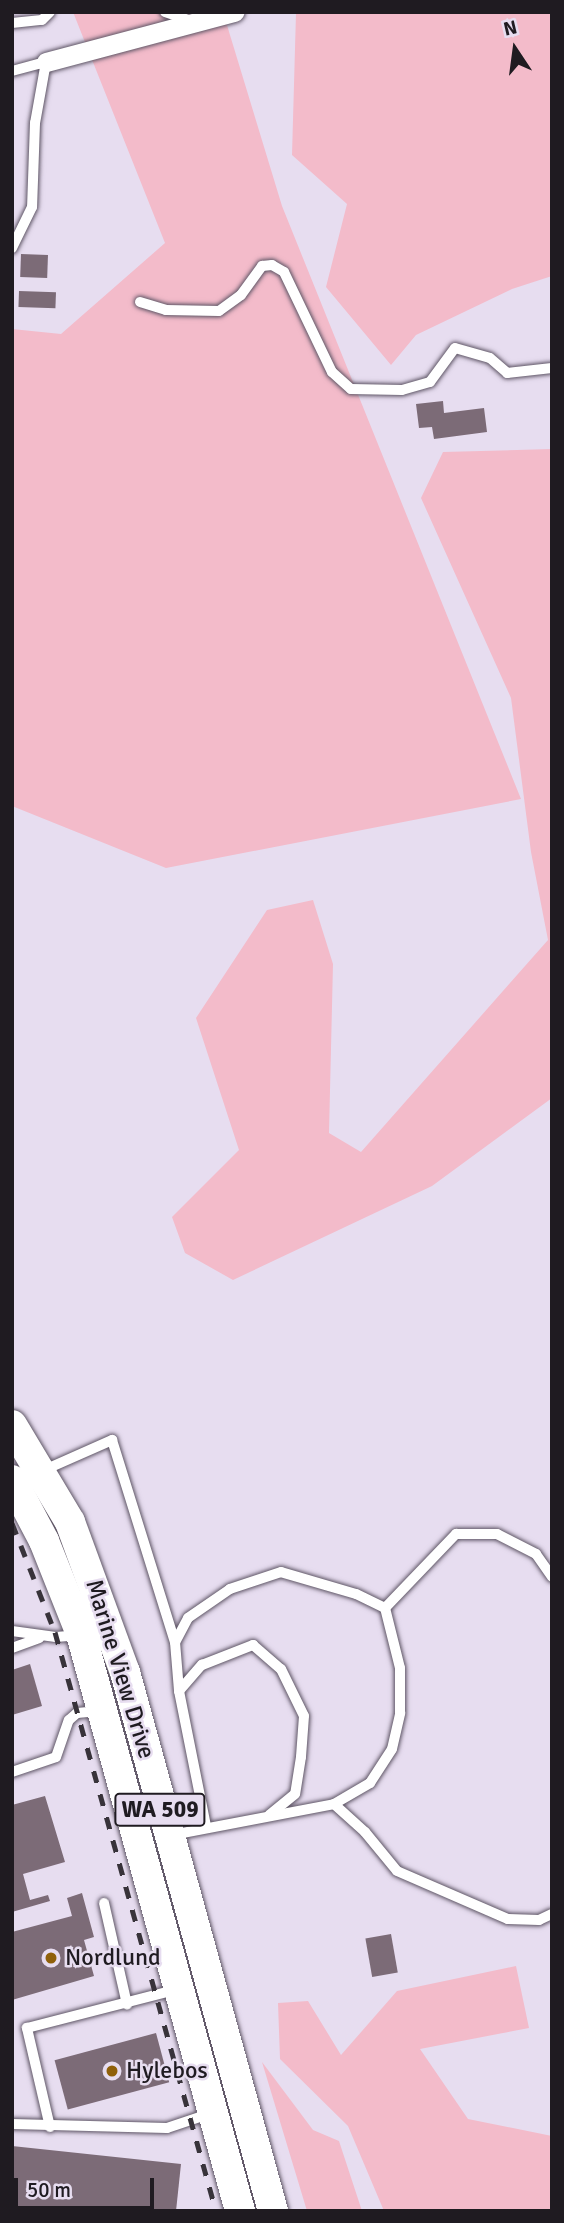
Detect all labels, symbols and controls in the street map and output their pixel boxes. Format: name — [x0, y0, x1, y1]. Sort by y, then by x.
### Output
north arrow — [480, 14, 550, 84]
text: N — [501, 15, 519, 42]
street label: Marine View Drive — [79, 1576, 161, 1762]
road number: WA 509 — [113, 1790, 207, 1829]
place label: Nordlund — [65, 1944, 161, 1972]
marker: Nordlund — [43, 1950, 59, 1966]
place label: Hylebos — [126, 2057, 208, 2085]
marker: Hylebos — [104, 2063, 120, 2079]
scale bar — [18, 2164, 158, 2208]
text: 50 m — [27, 2177, 71, 2203]

